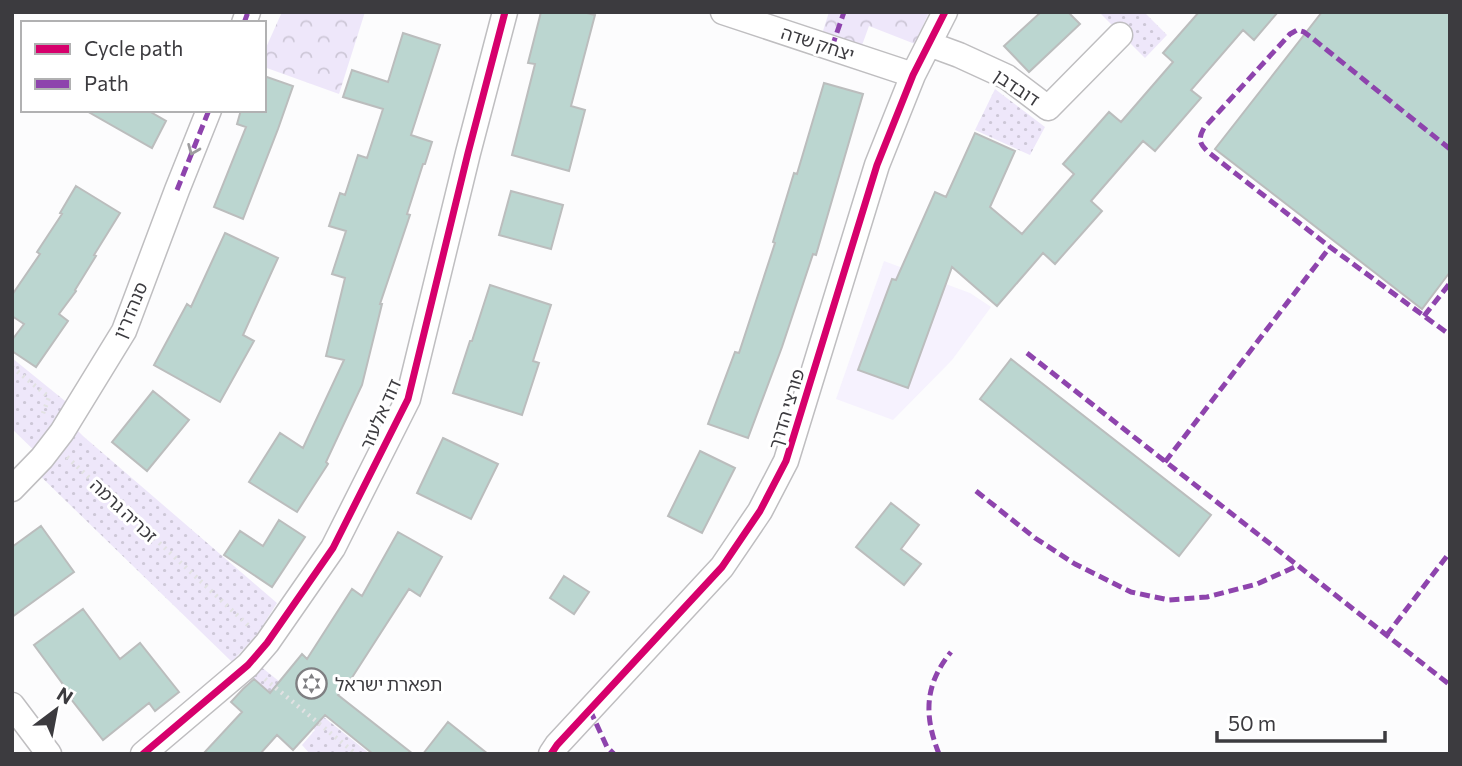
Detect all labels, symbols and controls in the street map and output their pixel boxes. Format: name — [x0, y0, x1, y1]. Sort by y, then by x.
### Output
legend — [21, 21, 266, 112]
street label: יצחק שדה — [779, 21, 857, 65]
text: Cycle path — [84, 35, 183, 60]
street label: דובדבן — [990, 64, 1044, 110]
text: Path — [84, 70, 129, 95]
one-way arrow — [187, 144, 201, 156]
street label: סנהדרין — [108, 278, 152, 342]
street label: פורצי הדרך — [763, 366, 809, 452]
street label: דוד אלעזר — [355, 375, 405, 453]
street label: זכריה גרמה — [86, 473, 162, 547]
synagogue icon: תפארת ישראל — [295, 667, 329, 701]
place label: תפארת ישראל — [335, 673, 442, 695]
north arrow — [21, 675, 91, 745]
text: N — [53, 682, 77, 709]
scale bar — [1217, 700, 1385, 744]
text: 50 m — [1228, 710, 1276, 735]

